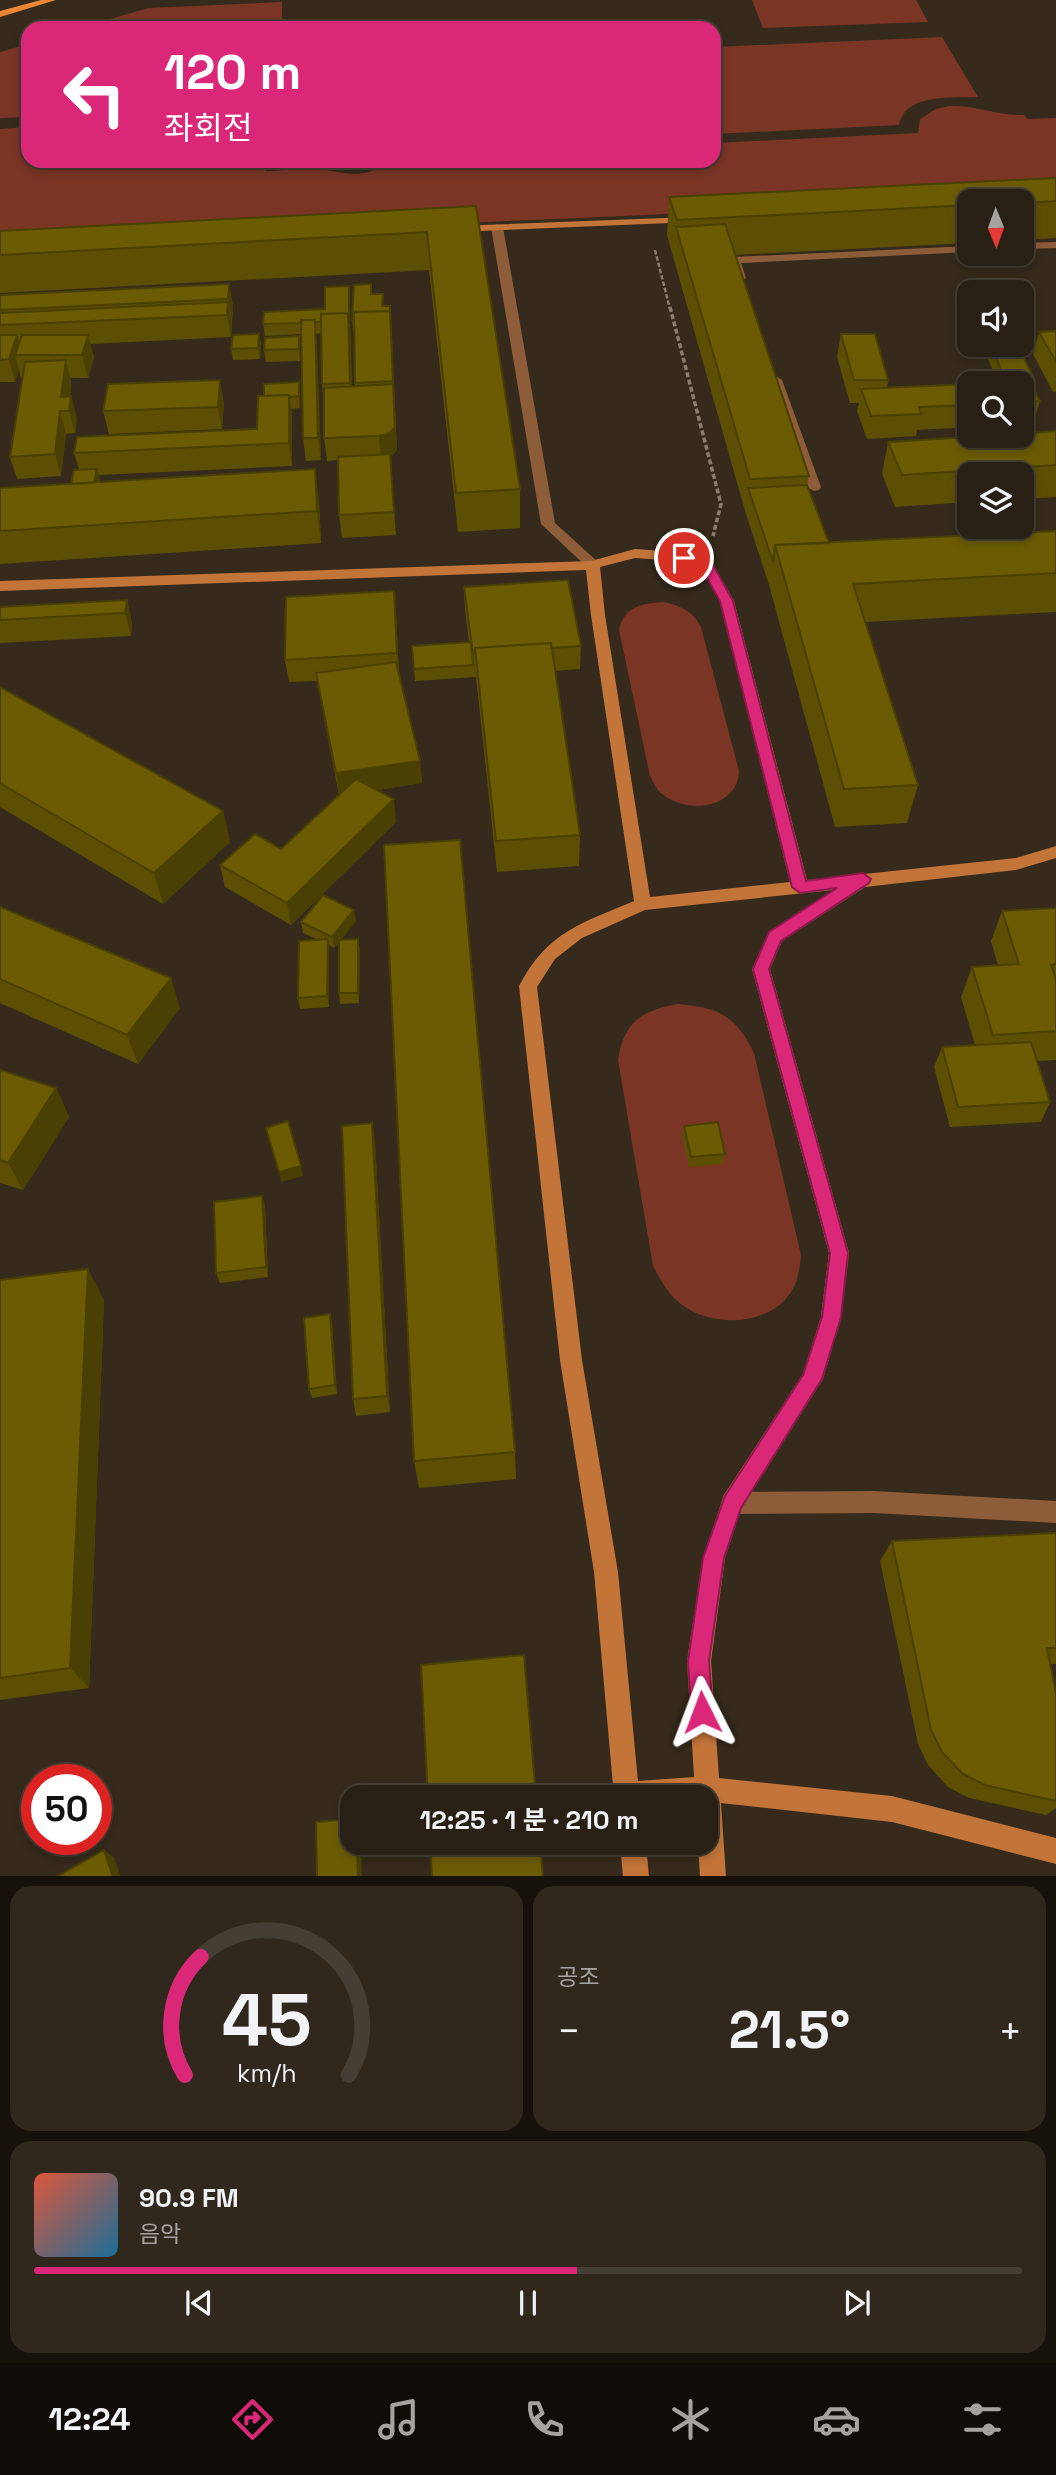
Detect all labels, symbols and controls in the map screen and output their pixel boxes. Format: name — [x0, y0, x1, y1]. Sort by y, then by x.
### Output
text: 120 m — [164, 41, 301, 103]
icon: left — [49, 49, 140, 140]
text: 좌회전 — [164, 108, 252, 148]
north arrow — [957, 189, 1034, 266]
map controls — [957, 189, 1034, 539]
button: sound — [957, 280, 1034, 357]
button: search — [957, 371, 1034, 448]
button: layers — [957, 462, 1034, 539]
pin — [654, 528, 714, 588]
icon: arrive — [665, 539, 703, 577]
position arrow — [665, 1675, 739, 1749]
speed limit sign: 50 — [21, 1764, 112, 1855]
text: 12:25 · 1 분 · 210 m — [420, 1803, 638, 1837]
text: 공조 — [557, 1962, 599, 1992]
text: 45 — [222, 1973, 311, 2066]
text: 21.5° — [729, 1997, 850, 2063]
text: − — [557, 2007, 581, 2055]
text: + — [998, 2007, 1022, 2055]
text: km/h — [237, 2056, 296, 2088]
text: 90.9 FM — [139, 2181, 239, 2215]
text: 음악 — [139, 2219, 181, 2249]
icon: previous — [180, 2284, 218, 2322]
icon: pause — [509, 2284, 547, 2322]
icon: next — [838, 2284, 876, 2322]
icon: directions — [228, 2395, 277, 2444]
icon: music — [374, 2395, 423, 2444]
icon: phone — [520, 2395, 569, 2444]
icon: climate — [666, 2395, 715, 2444]
icon: car — [812, 2395, 861, 2444]
icon: filters — [958, 2395, 1007, 2444]
text: 12:24 — [49, 2399, 130, 2439]

